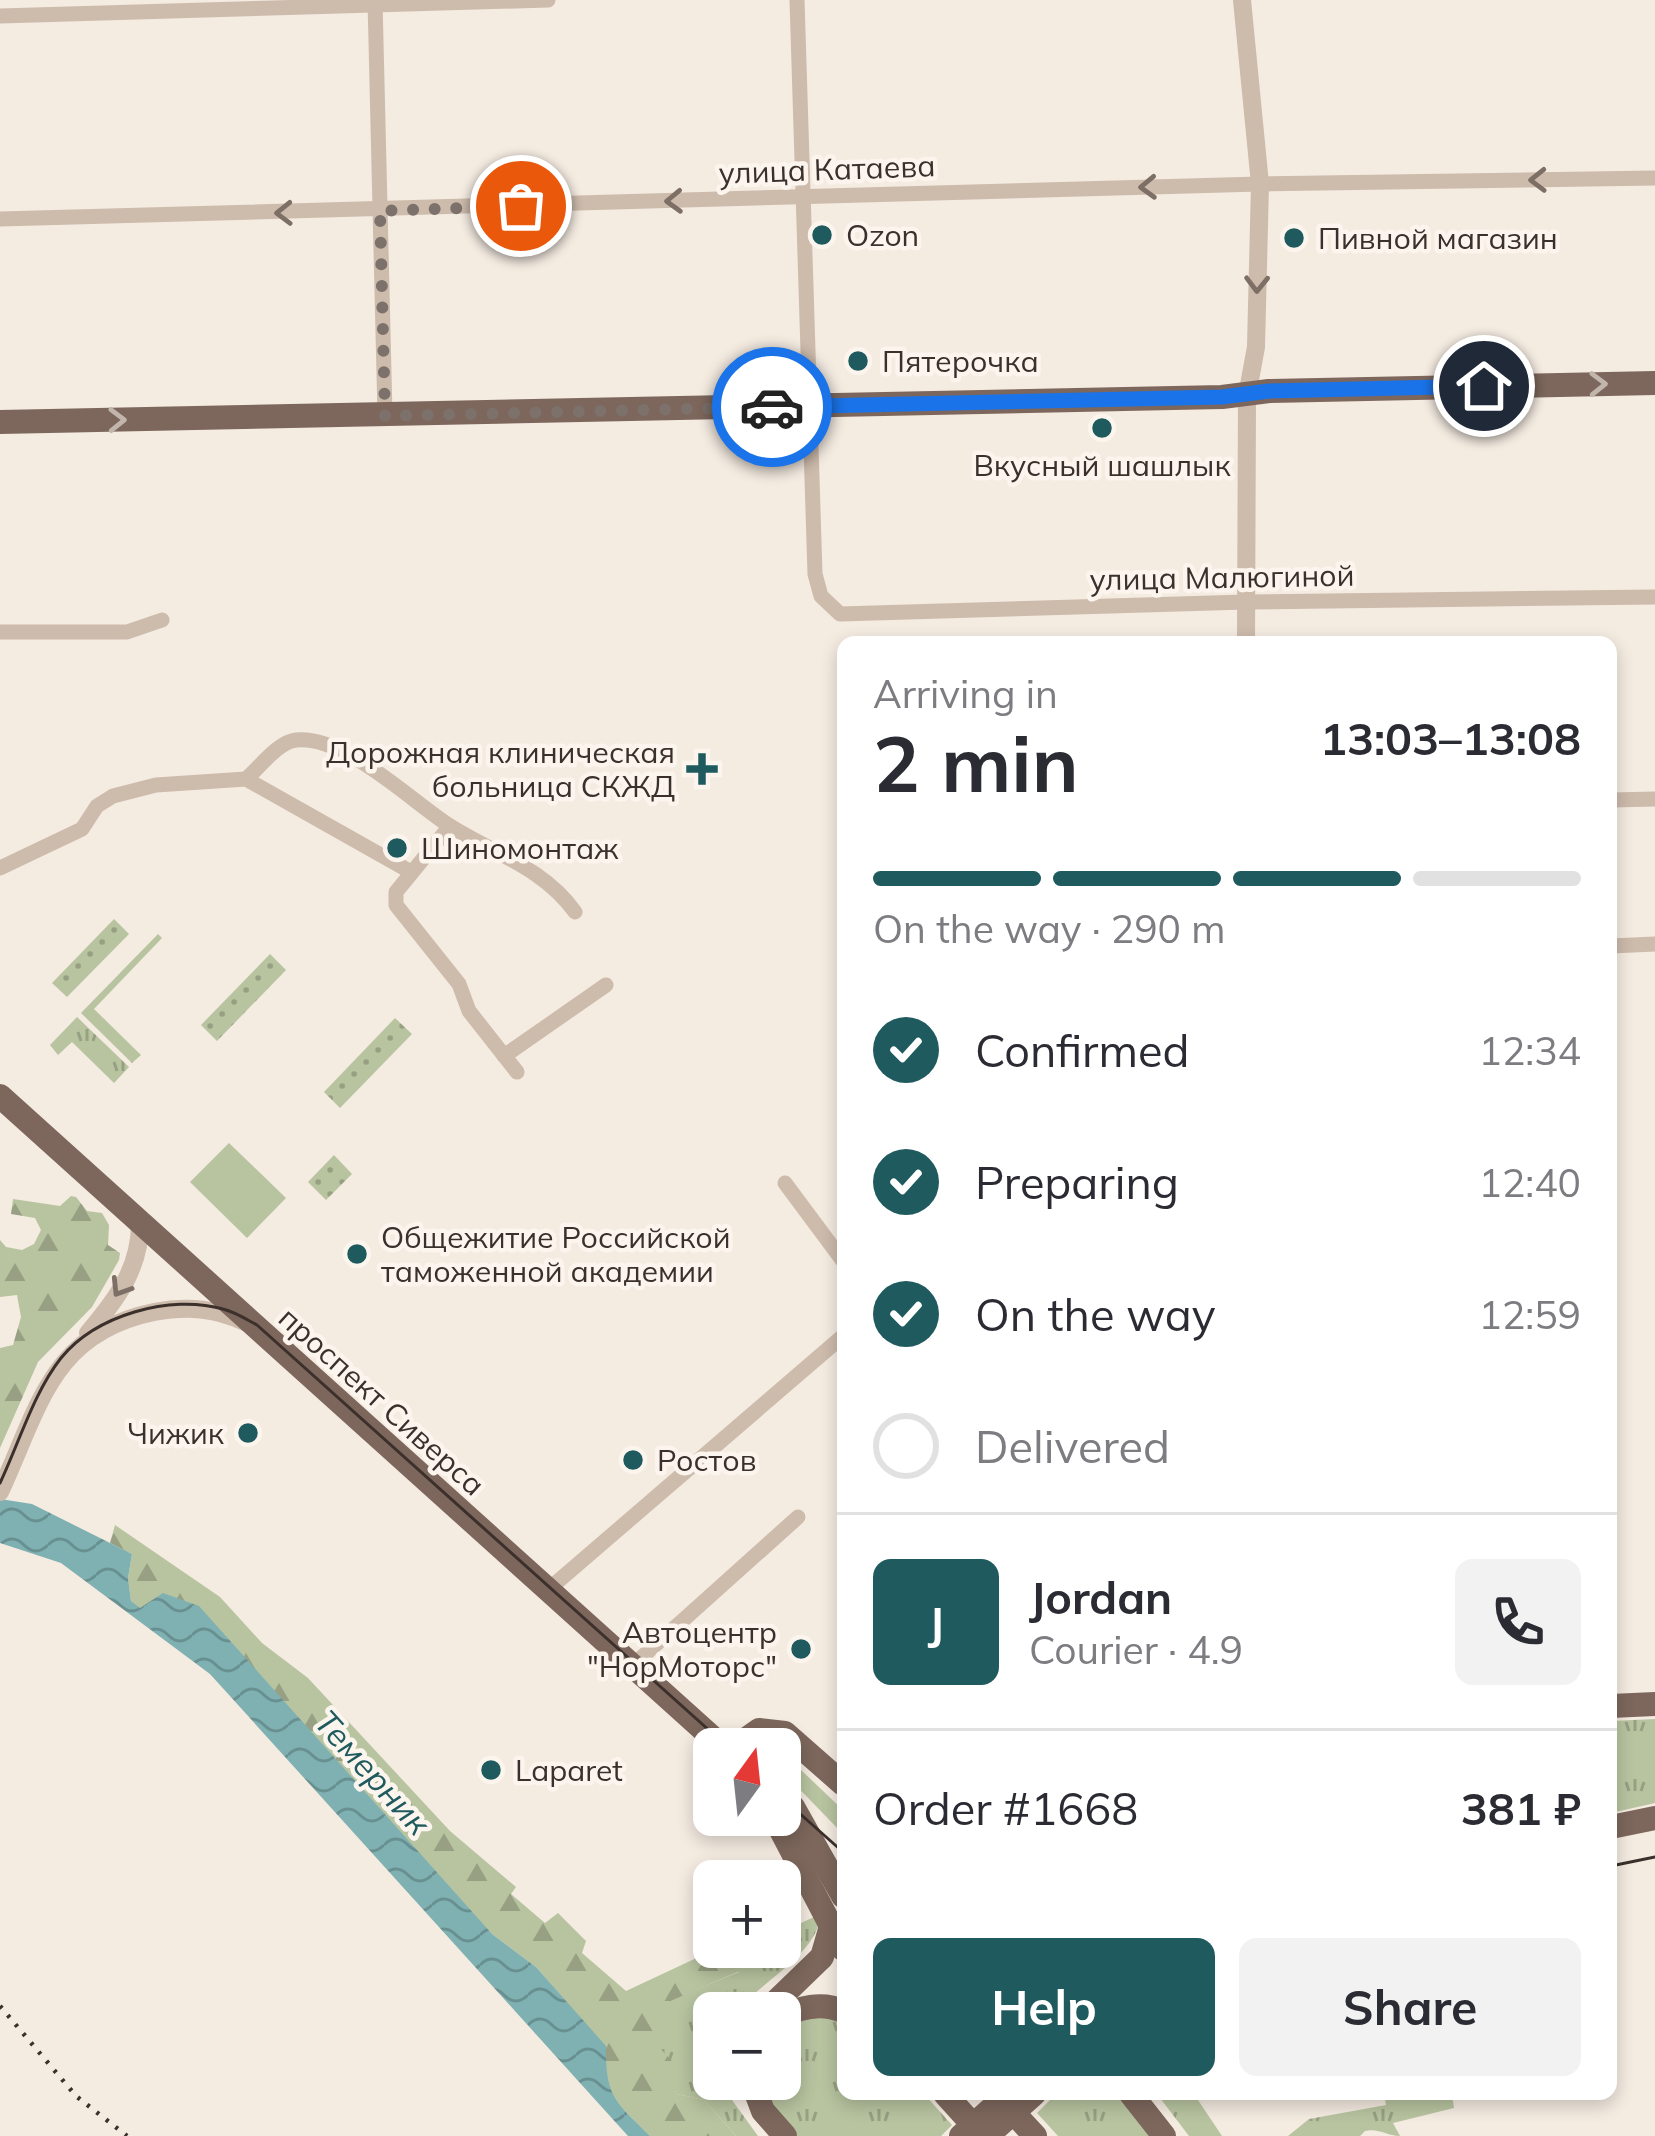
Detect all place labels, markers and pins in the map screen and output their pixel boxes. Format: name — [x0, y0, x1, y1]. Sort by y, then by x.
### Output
pin — [470, 155, 572, 257]
place label: Ozon — [846, 216, 919, 254]
place label: Пивной магазин — [1318, 219, 1558, 257]
marker: Ozon — [809, 222, 835, 248]
marker: Пивной магазин — [1281, 225, 1307, 251]
pin — [1433, 335, 1535, 437]
place label: Пятерочка — [882, 342, 1039, 380]
marker: Пятерочка — [845, 348, 871, 374]
marker: Вкусный шашлык — [1089, 415, 1115, 441]
place label: Вкусный шашлык — [973, 446, 1231, 484]
place label: Дорожная клиническая больница СКЖД — [326, 733, 675, 805]
marker: Дорожная клиническая больница СКЖД — [686, 753, 718, 785]
place label: Шиномонтаж — [421, 829, 619, 867]
marker: Шиномонтаж — [384, 835, 410, 861]
place label: Общежитие Российской таможенной академии — [381, 1218, 731, 1290]
marker: Общежитие Российской таможенной академии — [344, 1241, 370, 1267]
place label: Чижик — [127, 1414, 225, 1452]
marker: Чижик — [235, 1420, 261, 1446]
place label: Ростов — [657, 1441, 756, 1479]
marker: Ростов — [620, 1447, 646, 1473]
place label: Автоцентр "НорМоторс" — [587, 1613, 777, 1685]
marker: Автоцентр "НорМоторс" — [788, 1636, 814, 1662]
place label: Laparet — [515, 1751, 623, 1789]
marker: Laparet — [478, 1757, 504, 1783]

